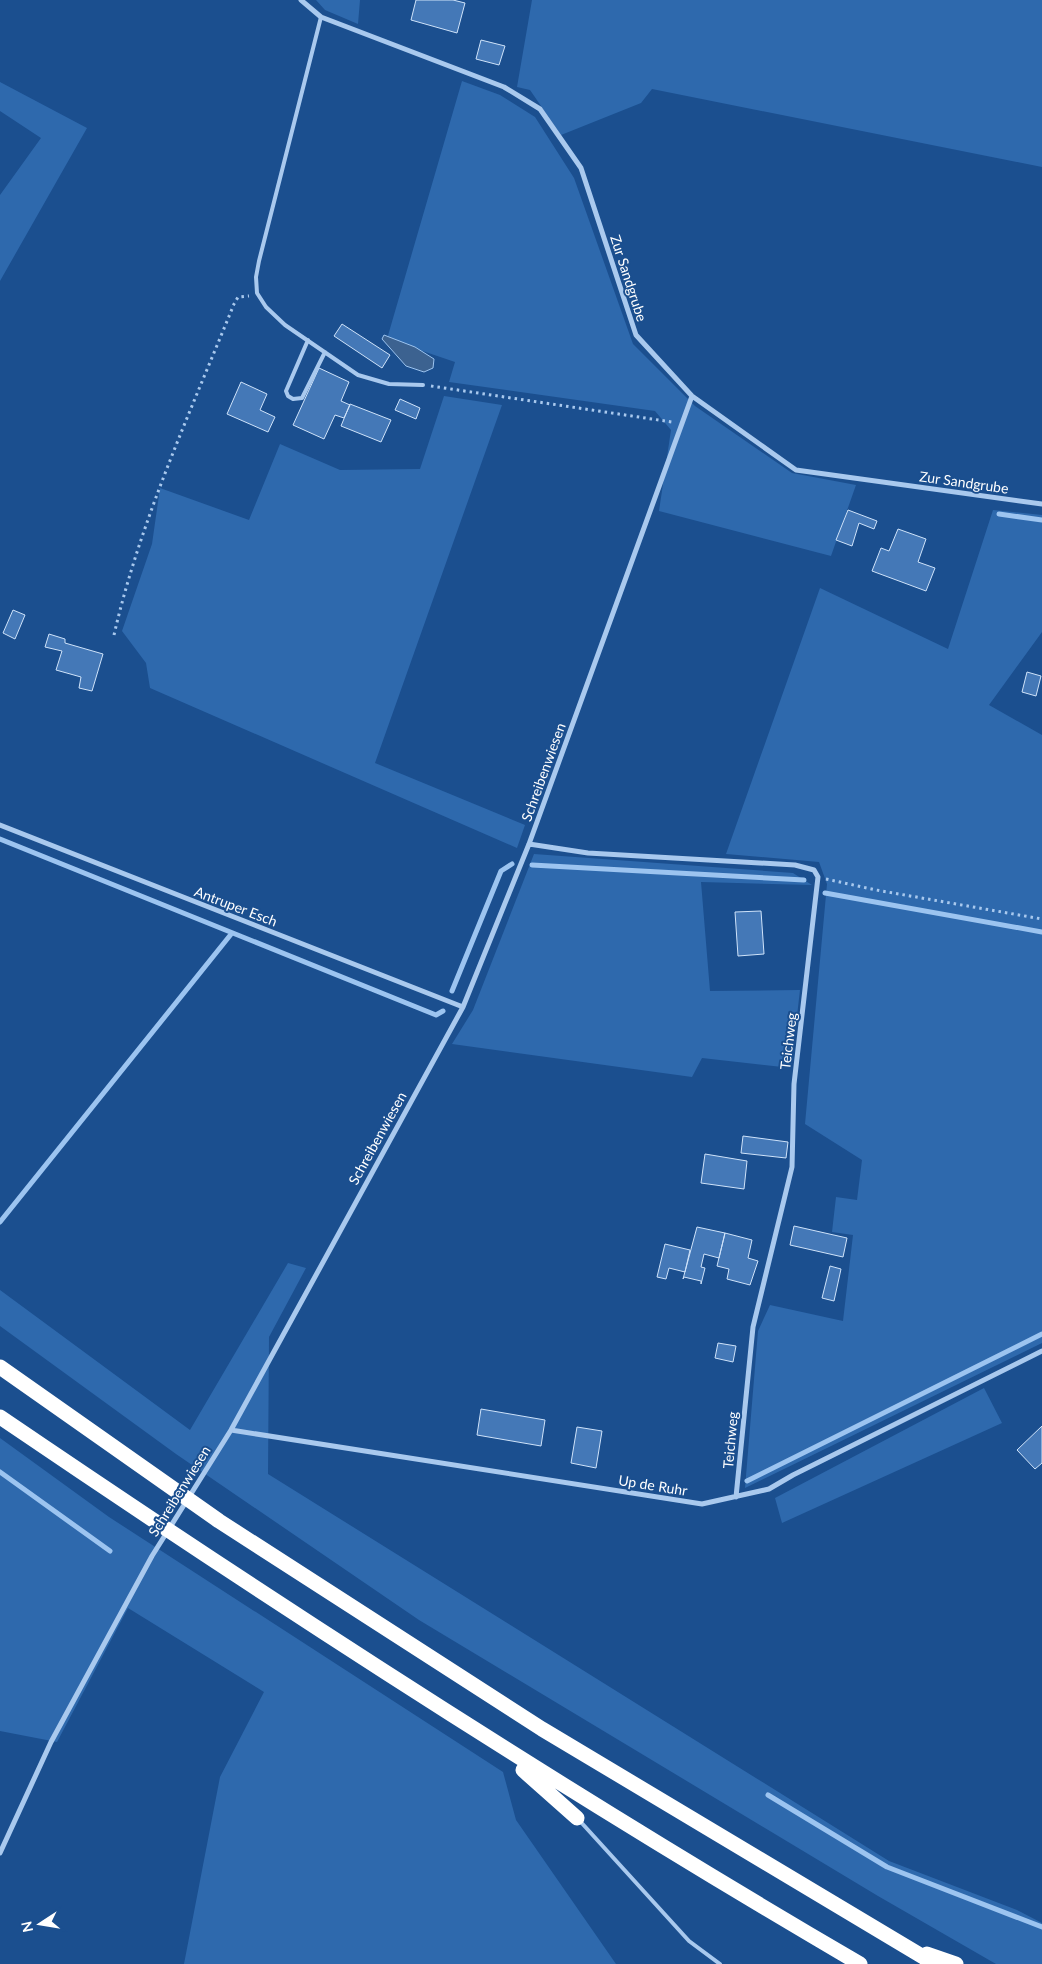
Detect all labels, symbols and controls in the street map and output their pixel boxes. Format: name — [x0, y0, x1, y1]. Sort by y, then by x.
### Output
street label: Zur Sandgrube — [607, 233, 651, 323]
street label: Zur Sandgrube — [918, 467, 1010, 497]
street label: Schreibenwiesen — [517, 720, 569, 824]
street label: Antruper Esch — [192, 882, 280, 930]
street label: Teichweg — [776, 1012, 800, 1070]
street label: Schreibenwiesen — [344, 1089, 410, 1187]
street label: Teichweg — [719, 1411, 741, 1469]
street label: Schreibenwiesen — [144, 1443, 214, 1539]
street label: Up de Ruhr — [617, 1471, 689, 1499]
north arrow — [15, 1899, 65, 1949]
text: N — [17, 1920, 36, 1934]

